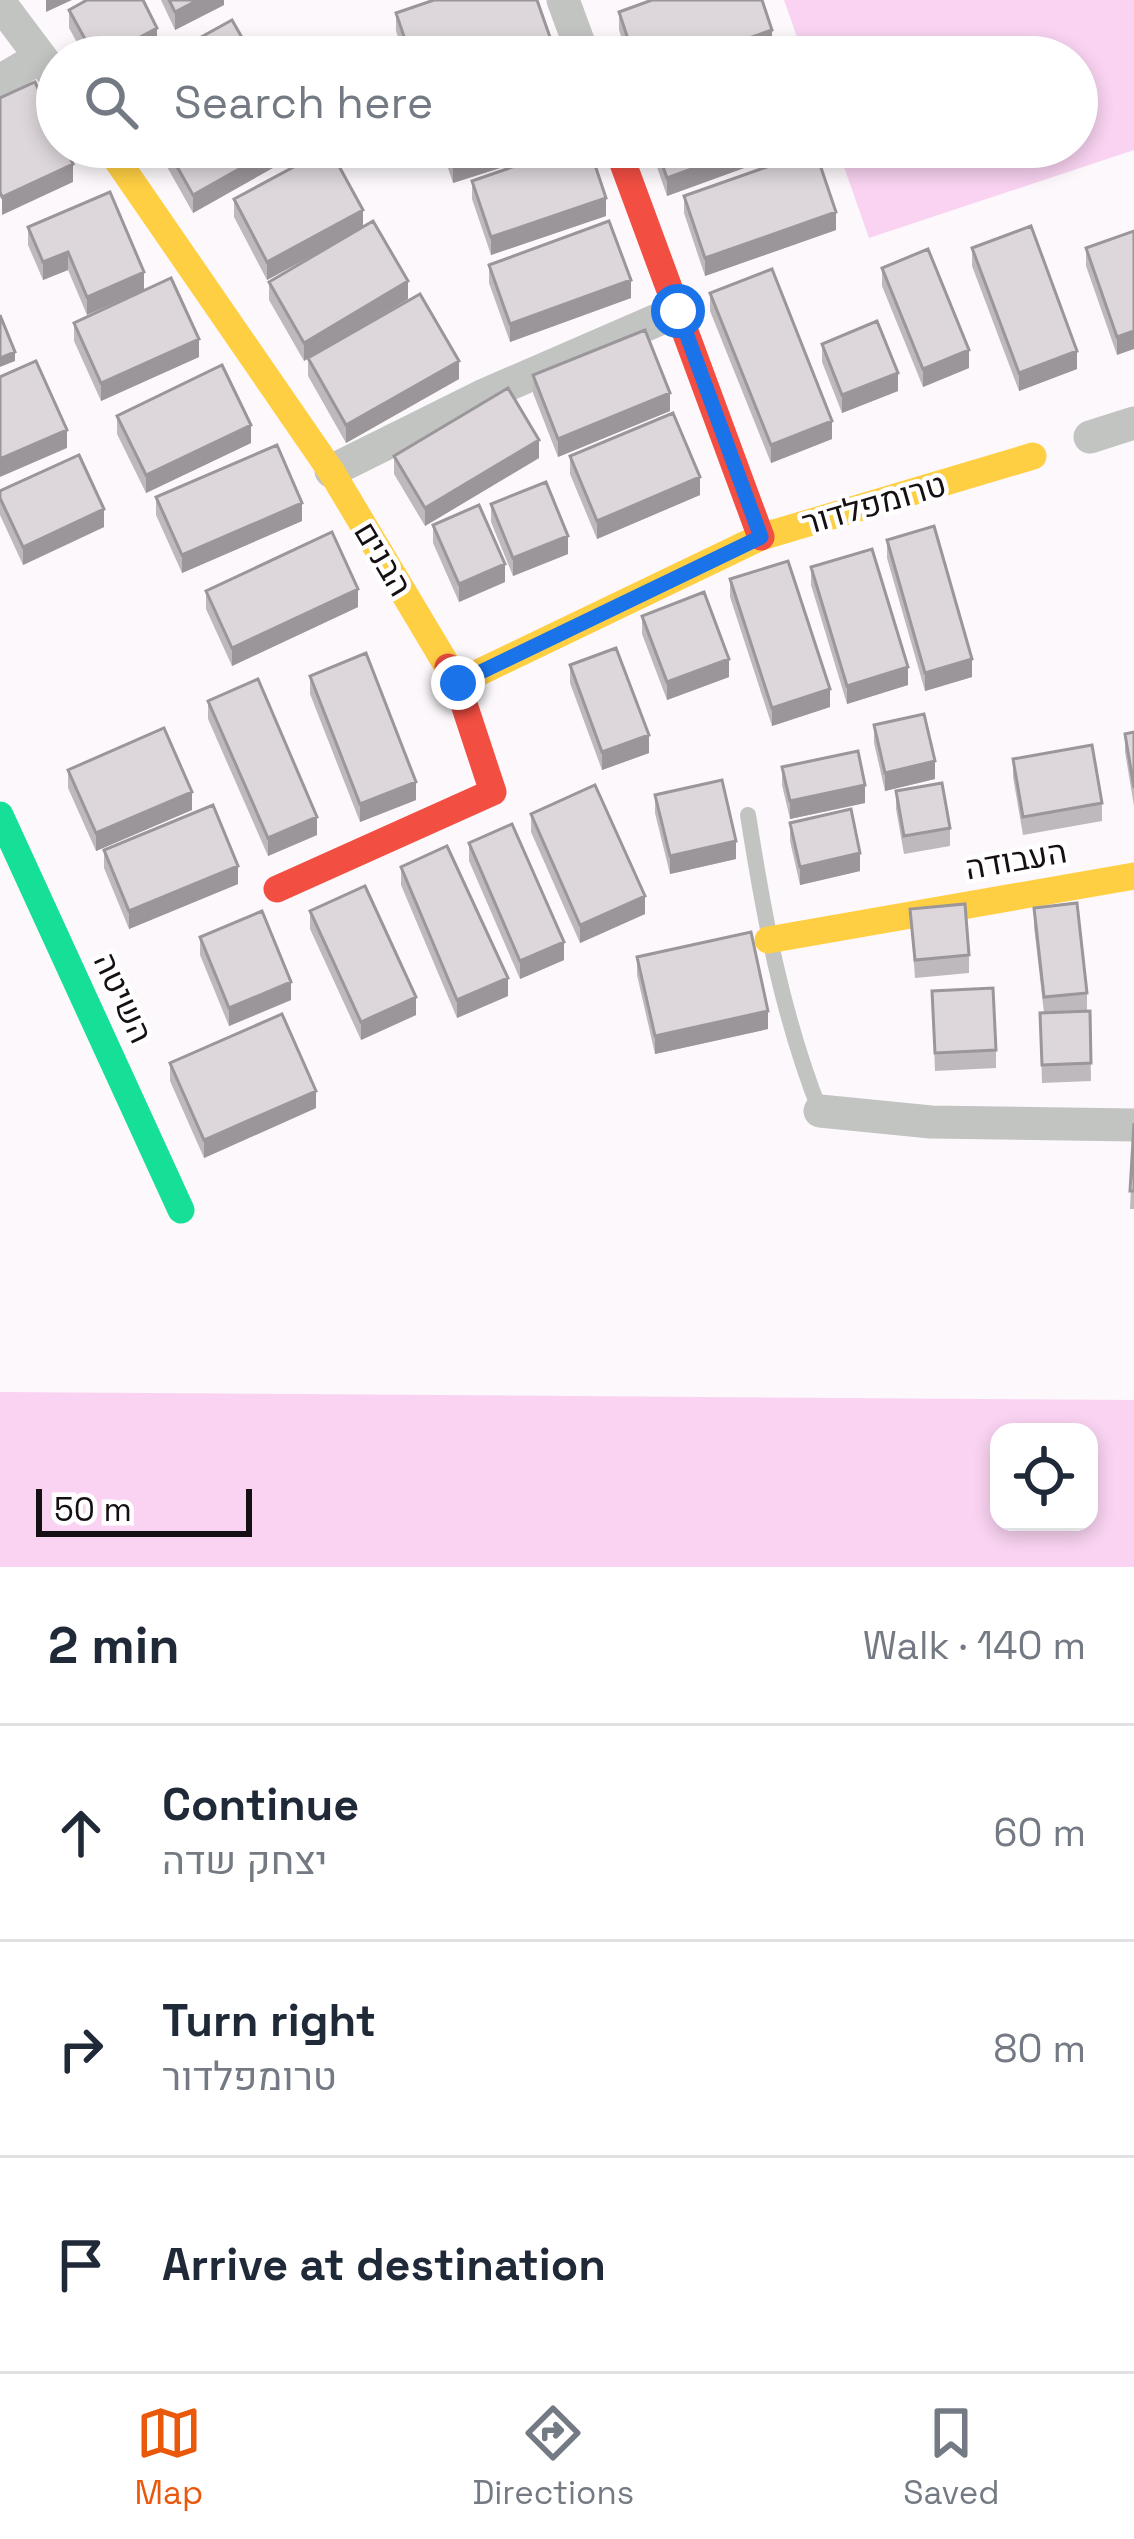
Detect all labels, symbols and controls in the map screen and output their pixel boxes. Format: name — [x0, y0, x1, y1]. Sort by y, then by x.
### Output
search box — [36, 36, 1098, 168]
icon: search — [78, 69, 144, 135]
text: Search here — [174, 74, 433, 131]
route start — [651, 284, 705, 338]
street label: טרומפלדור — [797, 463, 951, 545]
street label: הבנים — [344, 514, 422, 604]
route end — [431, 656, 485, 710]
street label: העבודה — [962, 830, 1070, 890]
street label: השיטה — [84, 946, 162, 1050]
map controls — [990, 1423, 1098, 1531]
button: locate — [990, 1423, 1098, 1531]
scale bar — [36, 1483, 252, 1536]
text: 50 m — [54, 1489, 132, 1531]
text: 2 min — [48, 1613, 180, 1678]
text: Walk · 140 m — [863, 1621, 1086, 1670]
text: Continue — [162, 1776, 359, 1833]
icon: ahead — [48, 1800, 114, 1866]
text: 60 m — [994, 1808, 1086, 1857]
text: יצחק שדה — [162, 1836, 327, 1885]
text: Turn right — [162, 1992, 376, 2049]
icon: right — [48, 2016, 114, 2082]
text: 80 m — [993, 2024, 1086, 2073]
text: טרומפלדור — [162, 2052, 337, 2101]
icon: arrive — [48, 2232, 114, 2298]
text: Arrive at destination — [162, 2236, 606, 2293]
tab: Map — [135, 2400, 203, 2514]
tab: Directions — [472, 2400, 634, 2514]
tab: Saved — [903, 2400, 999, 2514]

